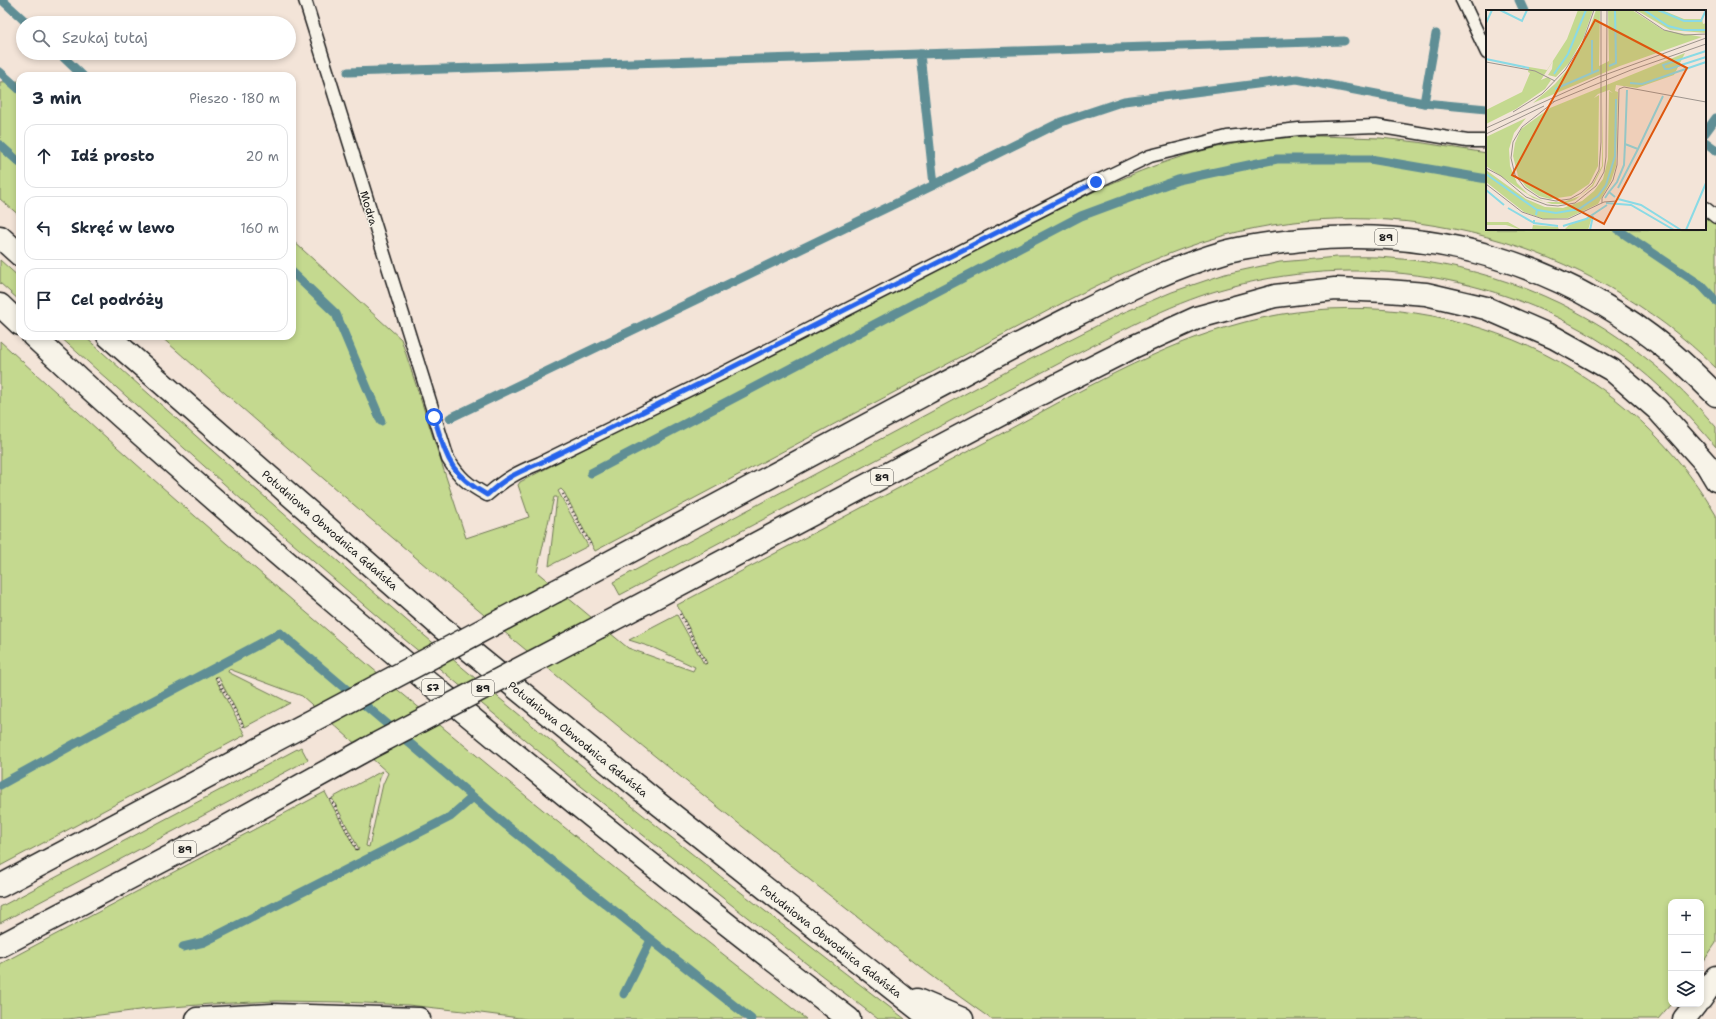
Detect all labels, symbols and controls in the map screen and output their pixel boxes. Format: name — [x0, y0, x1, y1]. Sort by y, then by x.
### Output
inset map — [1486, 10, 1706, 230]
search box — [16, 16, 296, 60]
icon: search — [30, 27, 52, 49]
text: Szukaj tutaj — [62, 28, 148, 48]
text: 3 min — [32, 87, 82, 109]
text: Pieszo · 180 m — [189, 90, 280, 107]
icon: ahead — [33, 145, 55, 167]
text: Idź prosto — [71, 146, 155, 166]
text: 20 m — [246, 148, 279, 165]
route end — [1087, 173, 1105, 191]
street label: Modra — [356, 189, 381, 227]
icon: left — [33, 217, 55, 239]
text: Skręć w lewo — [71, 218, 175, 238]
text: 160 m — [241, 220, 279, 237]
road number: 89 — [1375, 229, 1397, 245]
icon: arrive — [33, 289, 55, 311]
text: Cel podróży — [71, 290, 163, 310]
route start — [425, 408, 443, 426]
street label: Południowa Obwodnica Gdańska — [258, 467, 401, 594]
road number: 89 — [871, 469, 893, 485]
street label: Południowa Obwodnica Gdańska — [505, 678, 651, 801]
road number: S7 — [422, 679, 444, 695]
road number: 89 — [472, 680, 494, 696]
road number: 89 — [174, 841, 196, 857]
street label: Południowa Obwodnica Gdańska — [757, 881, 905, 1002]
map controls — [1668, 899, 1704, 1007]
button: + — [1668, 899, 1704, 935]
button: − — [1668, 935, 1704, 971]
button: layers — [1668, 971, 1704, 1007]

